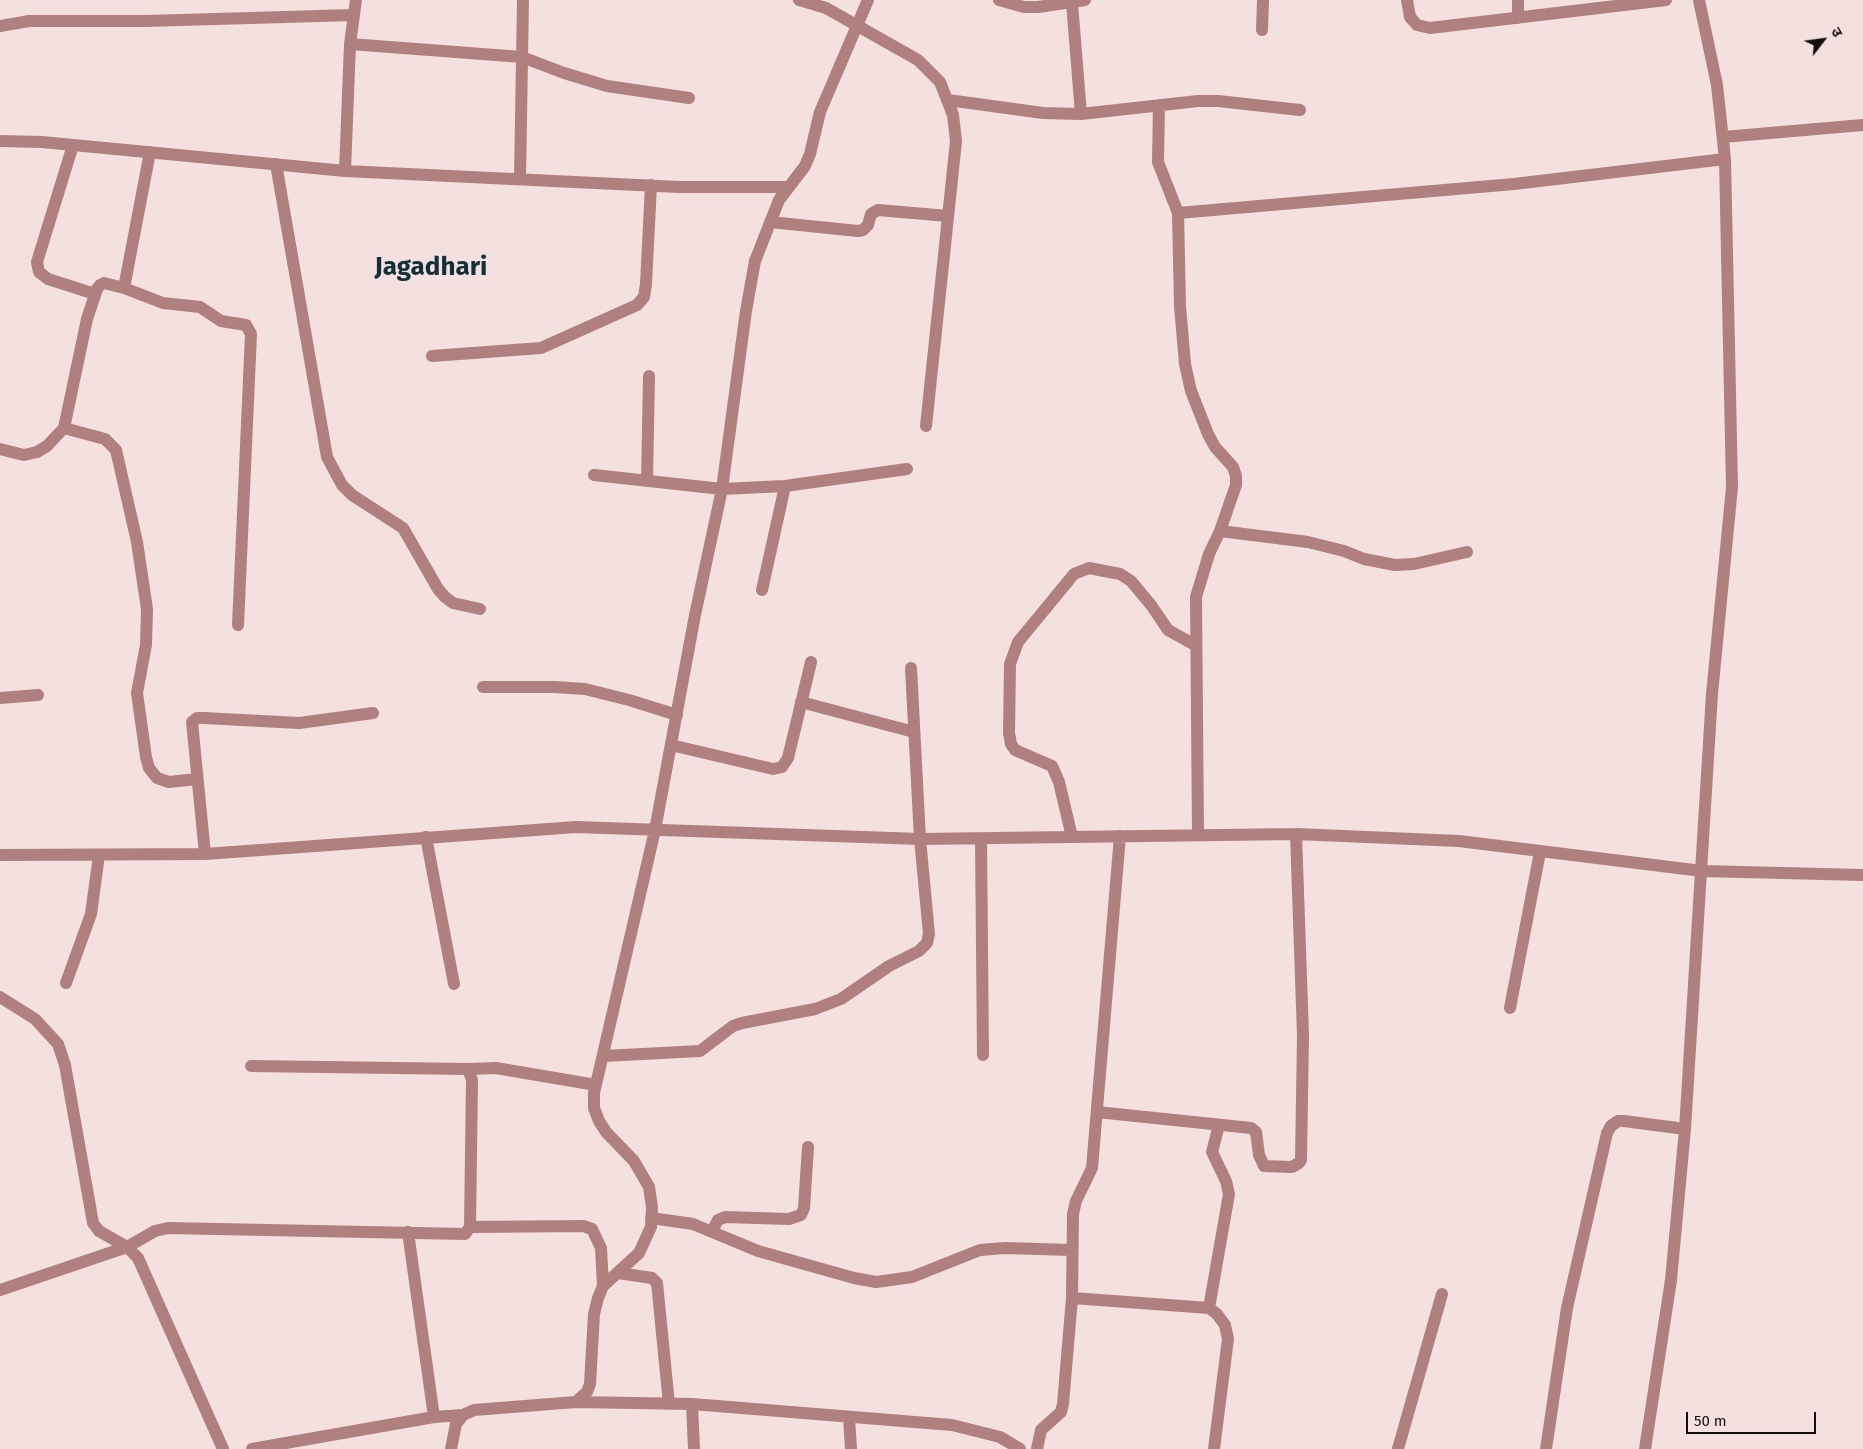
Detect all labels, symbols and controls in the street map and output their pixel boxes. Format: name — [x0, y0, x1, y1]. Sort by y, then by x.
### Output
north arrow — [1798, 15, 1848, 65]
text: उ — [1827, 24, 1846, 40]
district label: Jagadhari — [375, 252, 487, 284]
scale bar — [1688, 1402, 1818, 1434]
text: 50 m — [1694, 1412, 1727, 1430]

